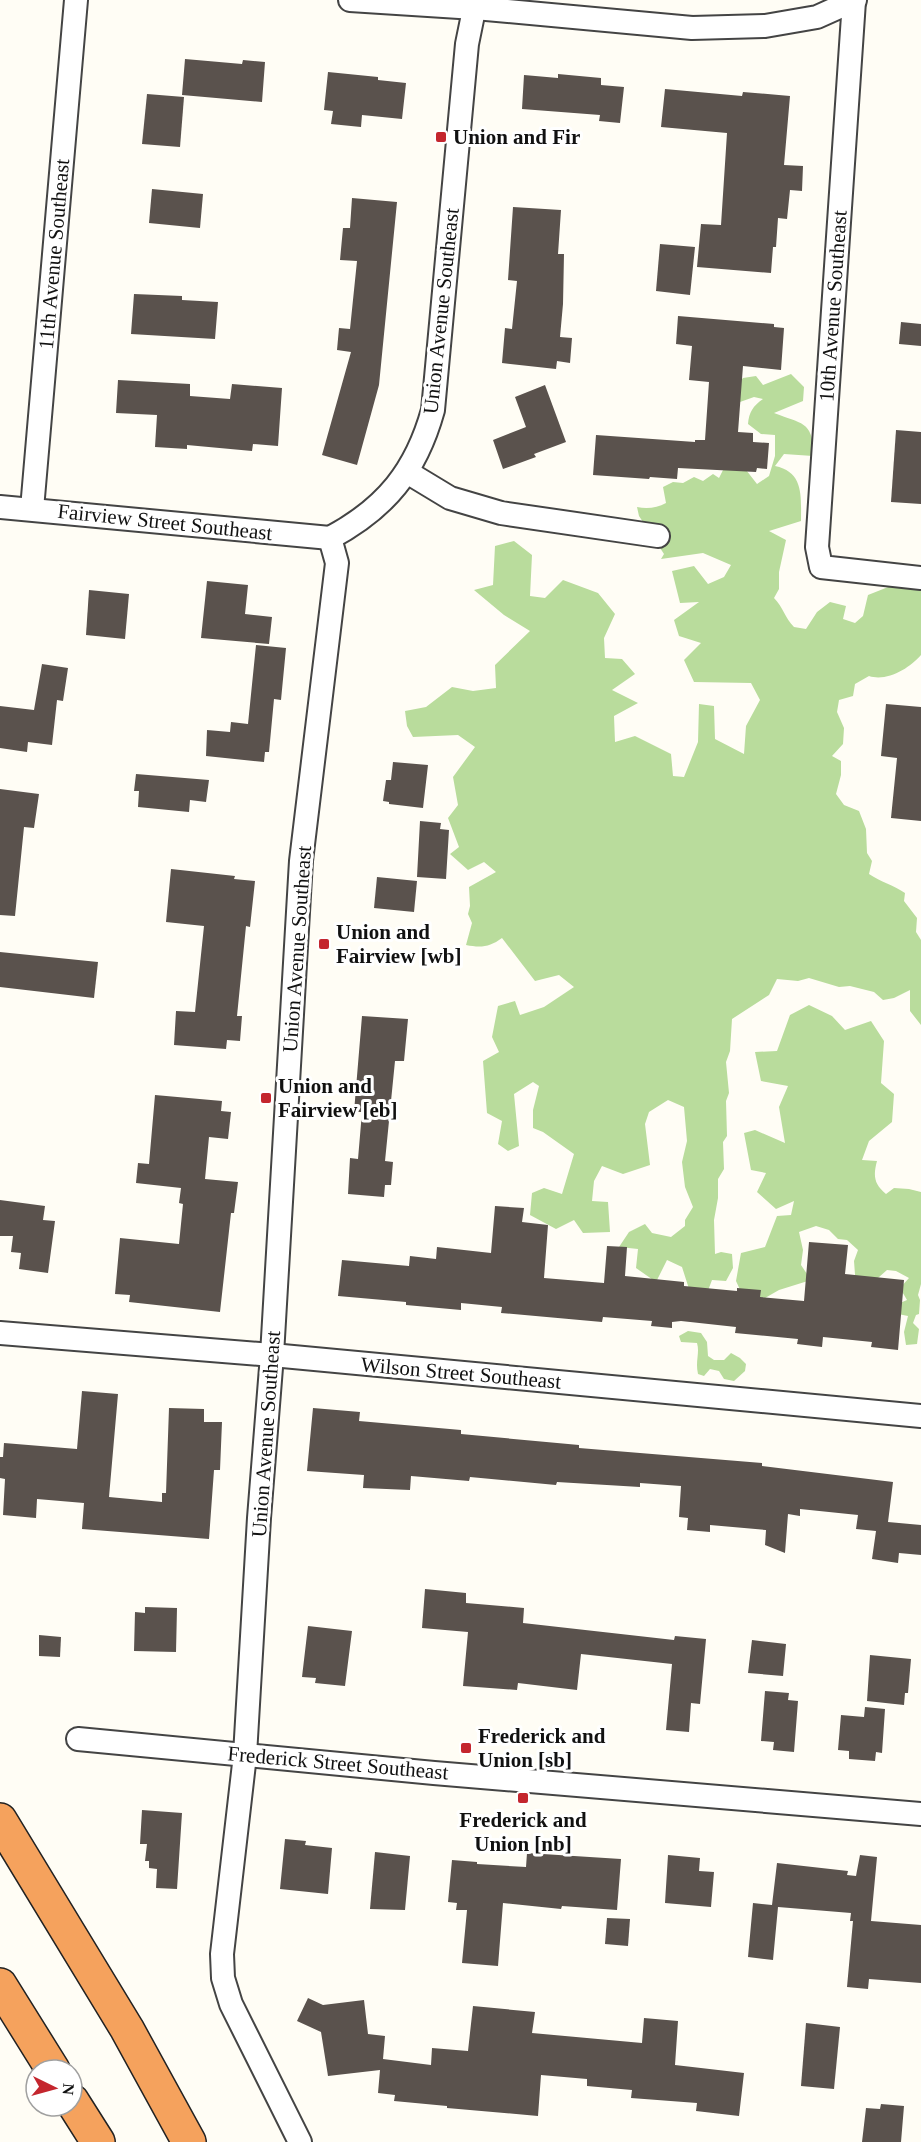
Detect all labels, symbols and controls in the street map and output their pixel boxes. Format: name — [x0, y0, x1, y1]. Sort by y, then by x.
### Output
place label: Union and Fir — [453, 125, 580, 149]
marker: Union and Fir — [434, 130, 448, 144]
street label: 11th Avenue Southeast — [34, 158, 74, 350]
street label: Union Avenue Southeast — [418, 207, 464, 415]
street label: 10th Avenue Southeast — [814, 209, 852, 403]
street label: Fairview Street Southeast — [56, 499, 274, 545]
street label: Union Avenue Southeast — [278, 845, 316, 1053]
place label: Union and Fairview [wb] — [336, 920, 461, 968]
marker: Union and Fairview [wb] — [317, 937, 331, 951]
place label: Union and Fairview [eb] — [278, 1074, 398, 1122]
marker: Union and Fairview [eb] — [259, 1091, 273, 1105]
street label: Union Avenue Southeast — [247, 1330, 285, 1538]
street label: Wilson Street Southeast — [360, 1352, 562, 1394]
place label: Frederick and Union [sb] — [478, 1724, 606, 1772]
street label: Frederick Street Southeast — [227, 1741, 450, 1785]
marker: Frederick and Union [sb] — [459, 1741, 473, 1755]
marker: Frederick and Union [nb] — [516, 1791, 530, 1805]
place label: Frederick and Union [nb] — [459, 1808, 587, 1856]
north arrow — [24, 2058, 84, 2118]
text: N — [59, 2083, 77, 2096]

